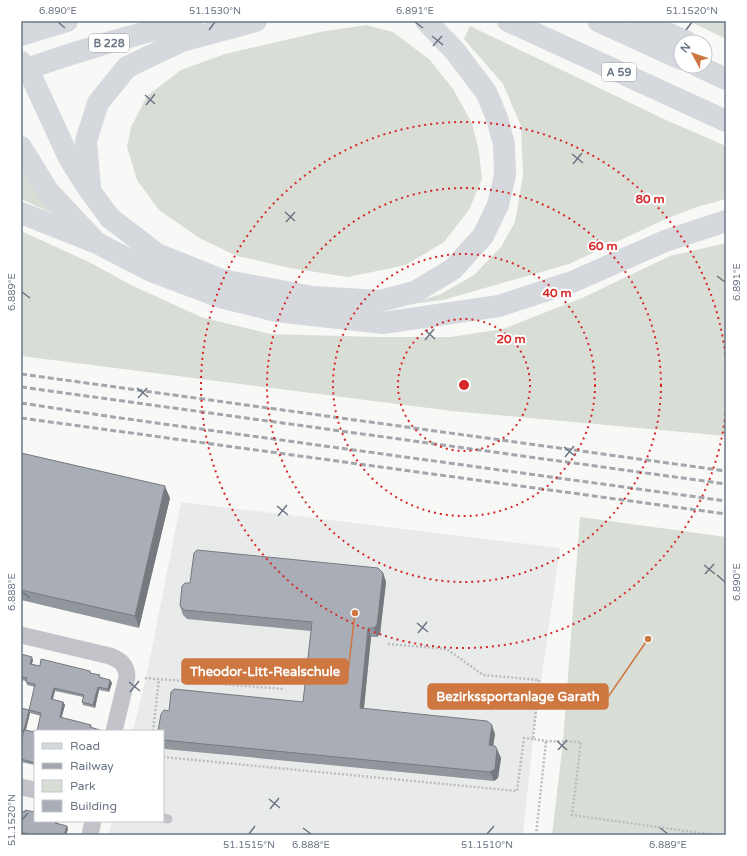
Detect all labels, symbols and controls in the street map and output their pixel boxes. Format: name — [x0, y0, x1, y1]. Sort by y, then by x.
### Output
text: 6.890°E — [39, 5, 77, 17]
text: 51.1530°N — [189, 5, 241, 17]
text: 6.891°E — [396, 5, 434, 17]
text: 51.1520°N — [666, 5, 718, 17]
road number: B 228 — [89, 34, 129, 52]
north arrow — [673, 34, 713, 74]
text: N — [678, 40, 694, 55]
road number: A 59 — [602, 63, 636, 81]
text: 80 m — [635, 192, 665, 206]
text: 60 m — [588, 239, 618, 253]
text: 6.891°E — [731, 263, 743, 301]
text: 6.889°E — [6, 273, 18, 311]
text: 40 m — [542, 286, 572, 300]
text: 20 m — [496, 332, 526, 346]
centre of rings — [457, 378, 471, 392]
text: 6.890°E — [731, 563, 743, 601]
text: 6.888°E — [6, 573, 18, 611]
callout: Theodor-Litt-Realschule — [182, 659, 348, 684]
text: Theodor-Litt-Realschule — [189, 664, 341, 680]
callout: Bezirkssportanlage Garath — [428, 684, 608, 709]
text: Bezirkssportanlage Garath — [436, 689, 600, 705]
legend — [34, 730, 164, 822]
text: Road — [70, 739, 100, 753]
text: Railway — [70, 759, 114, 773]
text: Park — [70, 779, 96, 793]
text: 51.1520°N — [6, 794, 18, 846]
text: Building — [70, 799, 117, 813]
text: 51.1515°N — [223, 839, 275, 851]
text: 6.888°E — [292, 839, 330, 851]
text: 51.1510°N — [461, 839, 513, 851]
text: 6.889°E — [649, 839, 687, 851]

